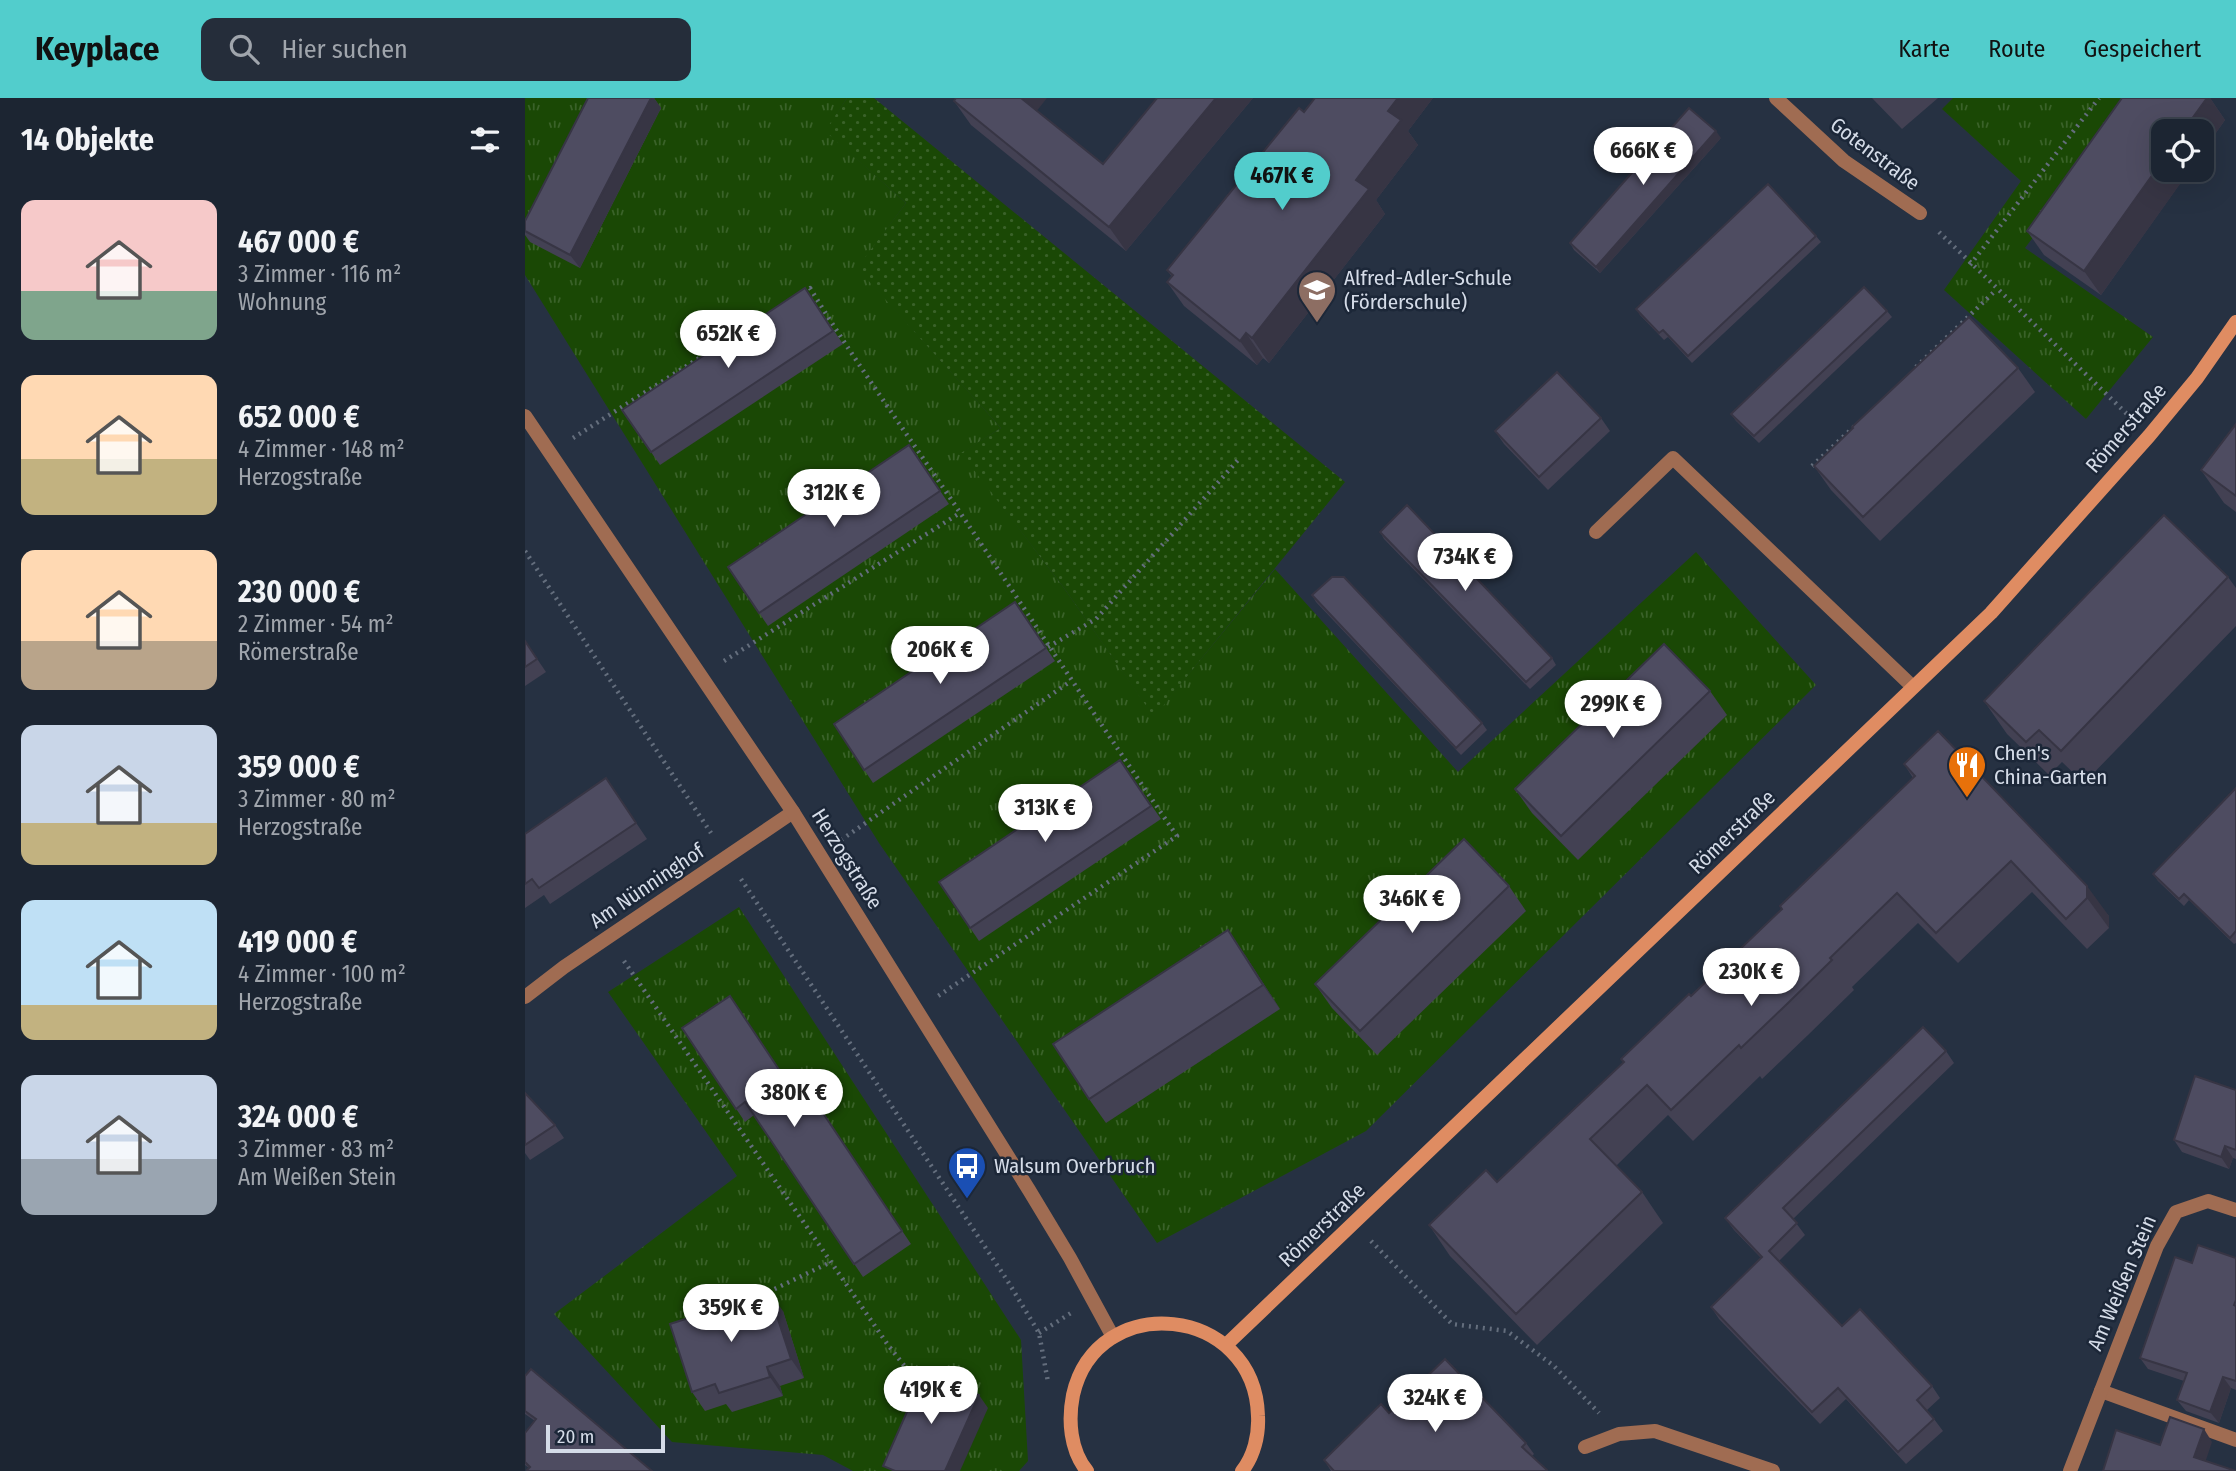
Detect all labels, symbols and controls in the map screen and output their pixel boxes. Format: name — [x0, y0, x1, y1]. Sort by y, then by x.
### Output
search box — [201, 18, 691, 81]
text: Keyplace — [35, 29, 159, 69]
icon: search — [225, 30, 263, 68]
text: Hier suchen — [281, 34, 408, 65]
text: Karte — [1898, 35, 1950, 63]
text: Route — [1988, 35, 2045, 63]
text: Gespeichert — [2083, 35, 2201, 63]
street label: Gotenstraße — [1825, 112, 1925, 196]
map controls — [2151, 119, 2214, 182]
button: locate — [2151, 119, 2214, 182]
icon: filters — [466, 121, 504, 159]
text: 14 Objekte — [21, 122, 154, 158]
pin: 666K € — [1586, 127, 1700, 187]
text: 666K € — [1610, 136, 1676, 164]
pin: 467K € — [1225, 152, 1339, 212]
text: 467K € — [1250, 161, 1314, 189]
text: 467 000 € — [238, 224, 359, 260]
icon: home — [77, 228, 161, 312]
text: 3 Zimmer · 116 m² — [238, 260, 401, 288]
place label: Alfred-Adler-Schule (Förderschule) — [1344, 265, 1512, 315]
school or university icon: Alfred-Adler-Schule (Förderschule) — [1296, 269, 1338, 324]
text: Wohnung — [238, 288, 326, 316]
pin: 652K € — [671, 310, 785, 370]
text: 652K € — [696, 319, 760, 347]
street label: Römerstraße — [2080, 378, 2172, 478]
text: 652 000 € — [238, 399, 360, 435]
icon: home — [77, 403, 161, 487]
text: 4 Zimmer · 148 m² — [238, 435, 405, 463]
text: Herzogstraße — [238, 463, 362, 491]
pin: 312K € — [777, 470, 891, 529]
text: 312K € — [803, 478, 865, 506]
pin: 734K € — [1408, 533, 1522, 593]
text: 734K € — [1434, 542, 1496, 570]
text: 230 000 € — [238, 574, 360, 610]
icon: home — [77, 578, 161, 662]
text: 2 Zimmer · 54 m² — [238, 610, 394, 638]
pin: 206K € — [883, 626, 997, 686]
text: 206K € — [907, 635, 973, 663]
text: Römerstraße — [238, 638, 359, 666]
pin: 299K € — [1556, 680, 1670, 740]
text: 299K € — [1581, 689, 1645, 717]
place label: Chen's China-Garten — [1994, 740, 2107, 790]
restaurant icon: Chen's China-Garten — [1946, 744, 1988, 799]
text: 359 000 € — [238, 749, 360, 785]
icon: home — [77, 753, 161, 837]
pin: 313K € — [988, 784, 1102, 844]
street label: Römerstraße — [1683, 784, 1781, 880]
text: 3 Zimmer · 80 m² — [238, 785, 396, 813]
text: 313K € — [1014, 793, 1076, 821]
street label: Herzogstraße — [806, 804, 888, 914]
text: Herzogstraße — [238, 813, 362, 841]
street label: Am Nünninghof — [585, 837, 711, 934]
pin: 346K € — [1355, 876, 1469, 935]
text: 346K € — [1379, 884, 1445, 912]
text: 419 000 € — [238, 924, 357, 960]
icon: home — [77, 928, 161, 1012]
pin: 230K € — [1694, 948, 1808, 1008]
text: 230K € — [1719, 957, 1783, 985]
text: 4 Zimmer · 100 m² — [238, 960, 406, 988]
text: Herzogstraße — [238, 988, 362, 1016]
pin: 380K € — [737, 1070, 851, 1129]
text: 380K € — [761, 1078, 827, 1106]
text: 324 000 € — [238, 1099, 358, 1135]
icon: home — [77, 1103, 161, 1187]
text: 3 Zimmer · 83 m² — [238, 1135, 394, 1163]
bus stop icon: Walsum Overbruch — [946, 1145, 988, 1200]
place label: Walsum Overbruch — [994, 1153, 1155, 1179]
text: Am Weißen Stein — [238, 1163, 396, 1191]
street label: Römerstraße — [1273, 1177, 1371, 1273]
street label: Am Weißen Stein — [2082, 1211, 2162, 1355]
pin: 359K € — [674, 1284, 788, 1344]
text: 359K € — [699, 1293, 763, 1321]
pin: 419K € — [874, 1366, 988, 1426]
pin: 324K € — [1378, 1374, 1492, 1434]
text: 419K € — [900, 1375, 962, 1403]
text: 324K € — [1403, 1383, 1467, 1411]
scale bar — [546, 1422, 665, 1454]
text: 20 m — [557, 1425, 594, 1448]

